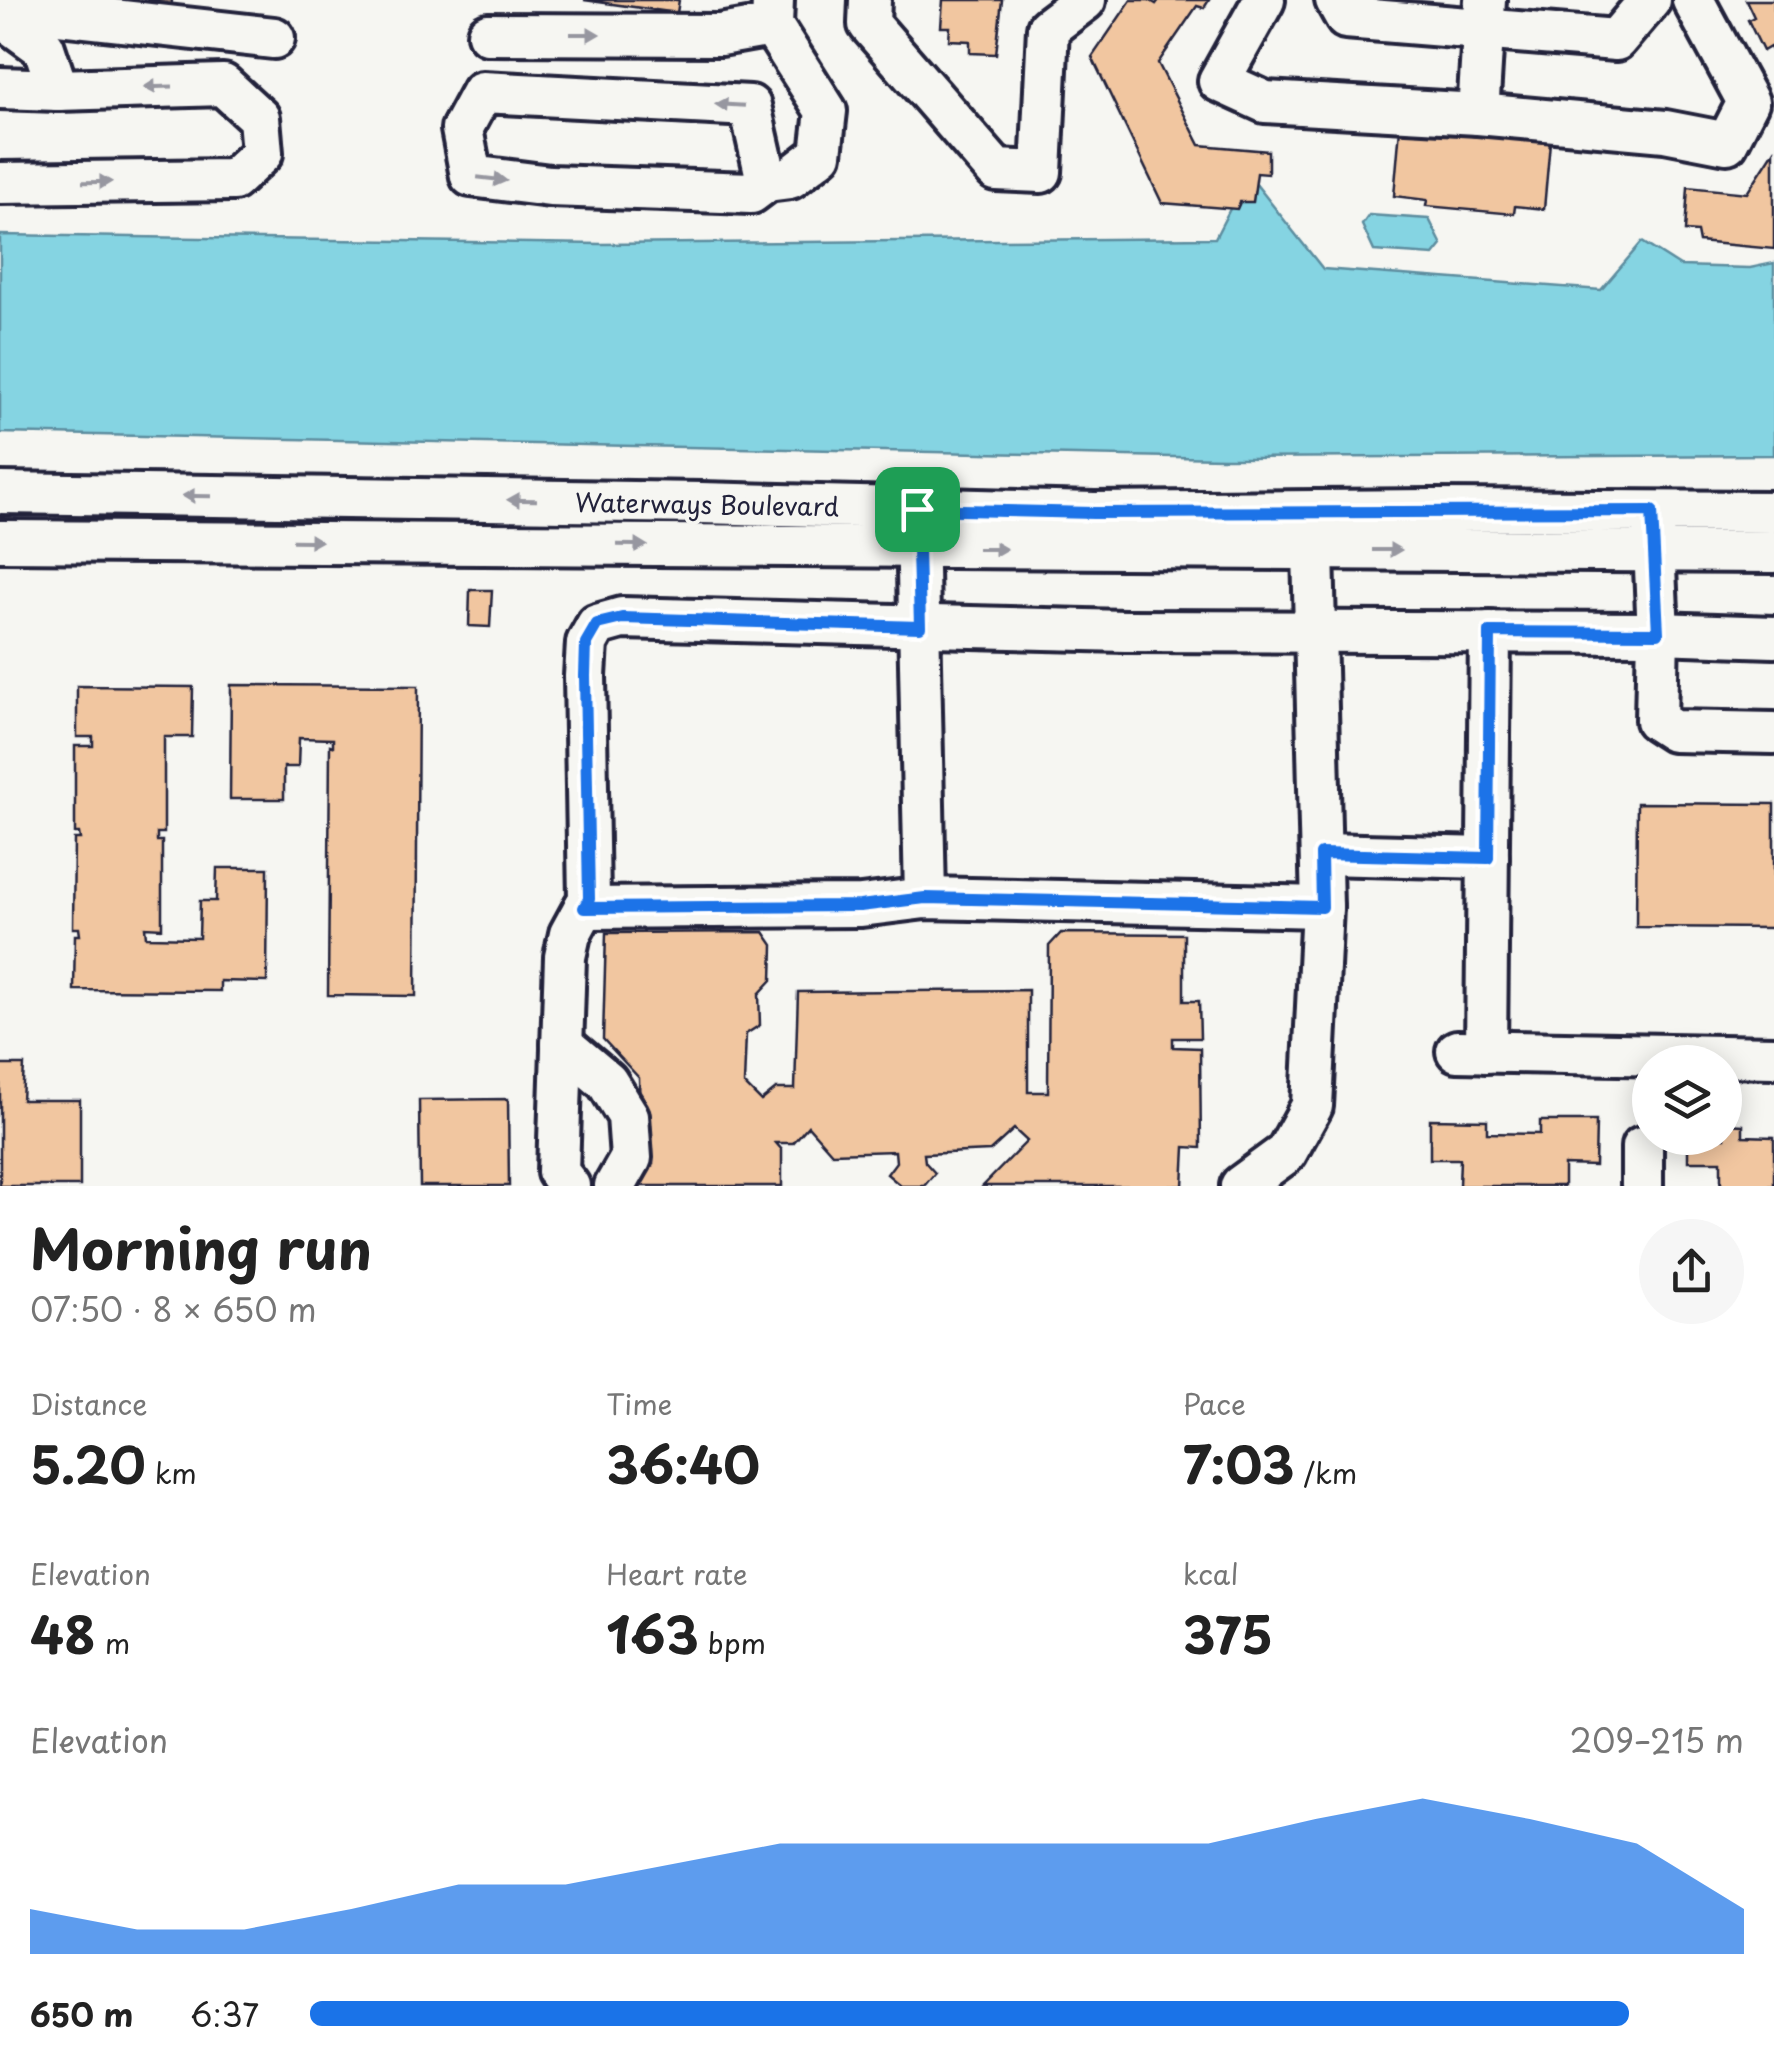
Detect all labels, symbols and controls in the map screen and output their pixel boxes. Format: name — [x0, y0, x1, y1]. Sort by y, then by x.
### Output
one-way arrow — [570, 26, 602, 42]
one-way arrow — [141, 79, 173, 95]
one-way arrow — [713, 97, 745, 113]
one-way arrow — [477, 171, 509, 187]
one-way arrow — [82, 174, 114, 190]
pin — [875, 467, 960, 552]
icon: arrive — [890, 482, 945, 537]
street label: Waterways Boulevard — [575, 483, 839, 525]
one-way arrow — [180, 488, 212, 504]
one-way arrow — [505, 492, 537, 508]
one-way arrow — [292, 533, 324, 549]
one-way arrow — [617, 537, 649, 553]
one-way arrow — [977, 541, 1009, 557]
one-way arrow — [1372, 542, 1404, 558]
map controls — [1632, 1045, 1742, 1155]
button: layers — [1632, 1045, 1742, 1155]
text: Morning run — [30, 1206, 372, 1289]
button: share — [1639, 1219, 1744, 1324]
text: 07:50 · 8 × 650 m — [30, 1285, 317, 1333]
text: Distance — [30, 1382, 148, 1425]
text: Time — [606, 1382, 673, 1425]
text: Pace — [1183, 1382, 1246, 1425]
text: 5.20 — [30, 1425, 146, 1501]
text: 36:40 — [606, 1425, 760, 1501]
text: 7:03 — [1183, 1425, 1294, 1501]
text: km — [146, 1451, 197, 1494]
text: /km — [1294, 1451, 1357, 1494]
text: Elevation — [30, 1552, 151, 1595]
text: Heart rate — [606, 1552, 748, 1595]
text: kcal — [1183, 1552, 1239, 1595]
text: 48 — [30, 1595, 96, 1671]
text: 163 — [606, 1595, 699, 1671]
text: 375 — [1183, 1595, 1273, 1671]
text: m — [96, 1621, 130, 1664]
text: bpm — [699, 1621, 766, 1664]
text: Elevation — [30, 1716, 168, 1764]
text: 209–215 m — [1570, 1716, 1744, 1764]
text: 650 m — [30, 1990, 133, 2038]
text: 6:37 — [190, 1990, 259, 2038]

